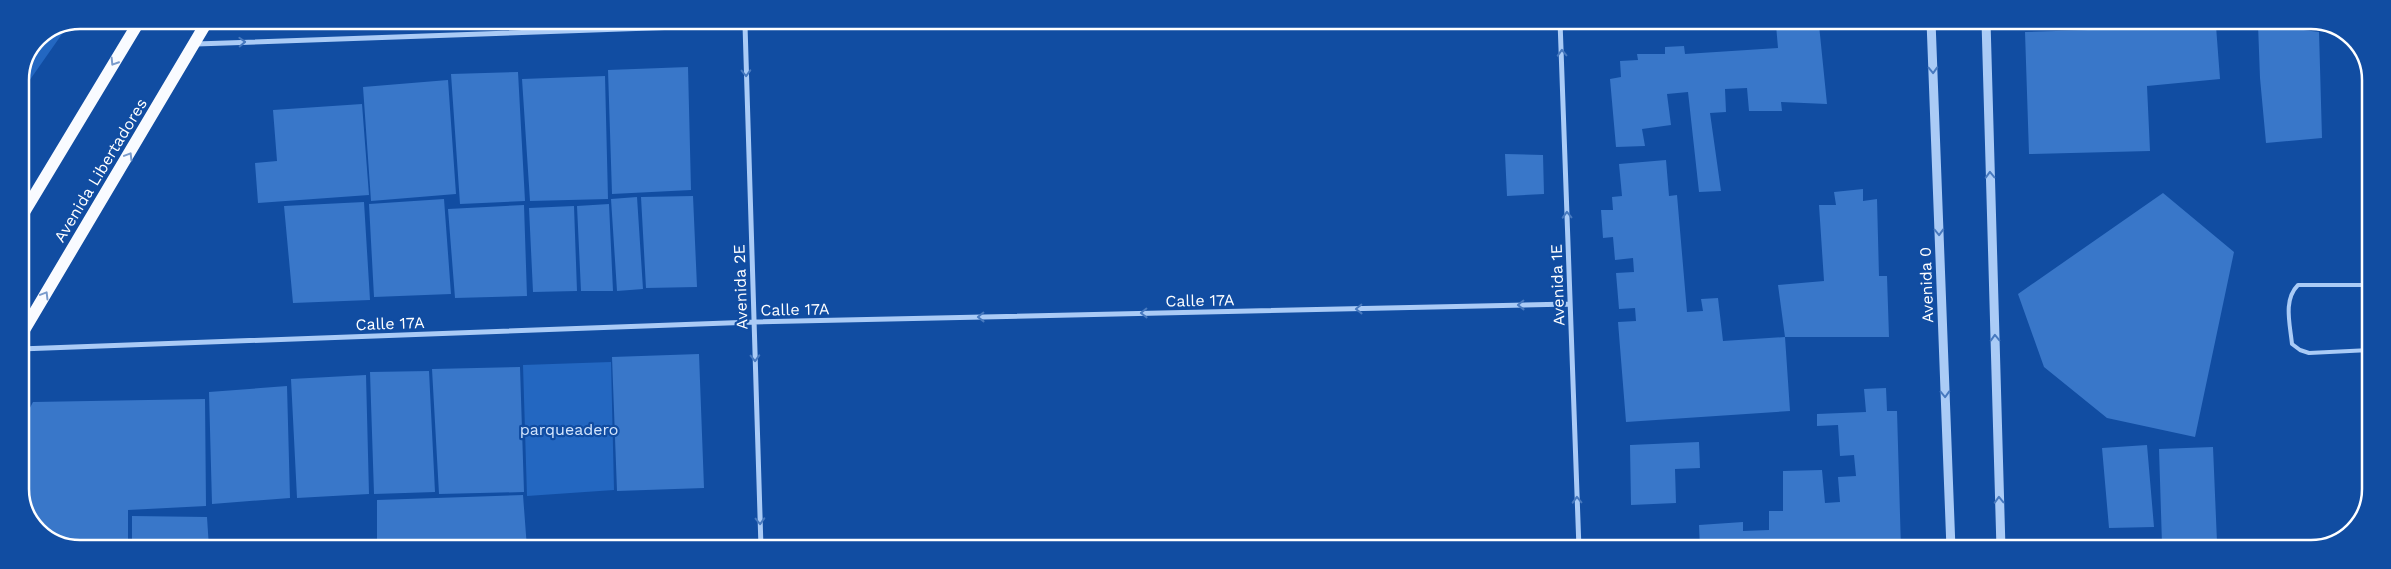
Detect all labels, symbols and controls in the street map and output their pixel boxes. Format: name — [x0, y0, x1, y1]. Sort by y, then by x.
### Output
one-way arrow — [238, 37, 246, 48]
one-way arrow — [1556, 48, 1567, 56]
one-way arrow — [111, 56, 121, 65]
one-way arrow — [1928, 66, 1938, 74]
one-way arrow — [741, 70, 752, 78]
street label: Avenida Libertadores — [50, 95, 151, 246]
one-way arrow — [122, 152, 132, 161]
one-way arrow — [1985, 171, 1995, 178]
one-way arrow — [1562, 211, 1572, 218]
one-way arrow — [1934, 228, 1944, 236]
street label: Avenida 2E — [730, 244, 751, 330]
street label: Avenida 1E — [1547, 244, 1568, 326]
street label: Avenida 0 — [1916, 247, 1937, 323]
street label: Calle 17A — [1165, 290, 1235, 311]
one-way arrow — [39, 291, 49, 300]
street label: Calle 17A — [760, 299, 830, 320]
one-way arrow — [1517, 300, 1525, 310]
one-way arrow — [1355, 303, 1363, 314]
one-way arrow — [1140, 308, 1148, 319]
one-way arrow — [977, 312, 985, 322]
street label: Calle 17A — [355, 313, 425, 334]
one-way arrow — [1989, 333, 2000, 341]
one-way arrow — [749, 355, 760, 363]
one-way arrow — [1940, 391, 1950, 399]
park label: parqueadero — [520, 420, 618, 439]
one-way arrow — [1572, 496, 1582, 504]
one-way arrow — [1994, 496, 2005, 504]
one-way arrow — [754, 517, 765, 525]

